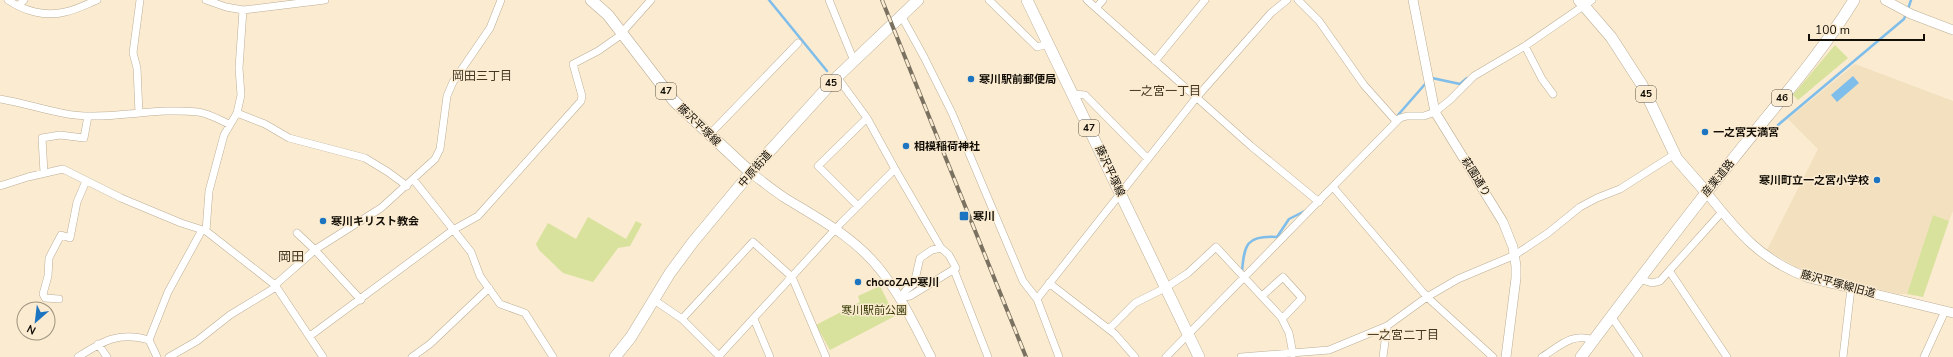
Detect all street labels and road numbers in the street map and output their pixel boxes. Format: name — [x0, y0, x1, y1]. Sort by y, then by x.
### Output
road number: 45 — [821, 75, 841, 91]
road number: 47 — [656, 83, 676, 99]
road number: 45 — [1636, 86, 1656, 102]
road number: 46 — [1772, 90, 1792, 106]
street label: 藤沢平塚線 — [674, 101, 724, 149]
road number: 47 — [1079, 120, 1099, 136]
street label: 藤沢平塚線 — [1092, 143, 1128, 199]
street label: 中原街道 — [735, 147, 775, 191]
street label: 萩園通り — [1458, 154, 1494, 200]
street label: 産業道路 — [1698, 156, 1738, 200]
street label: 藤沢平塚線旧道 — [1799, 267, 1877, 301]

